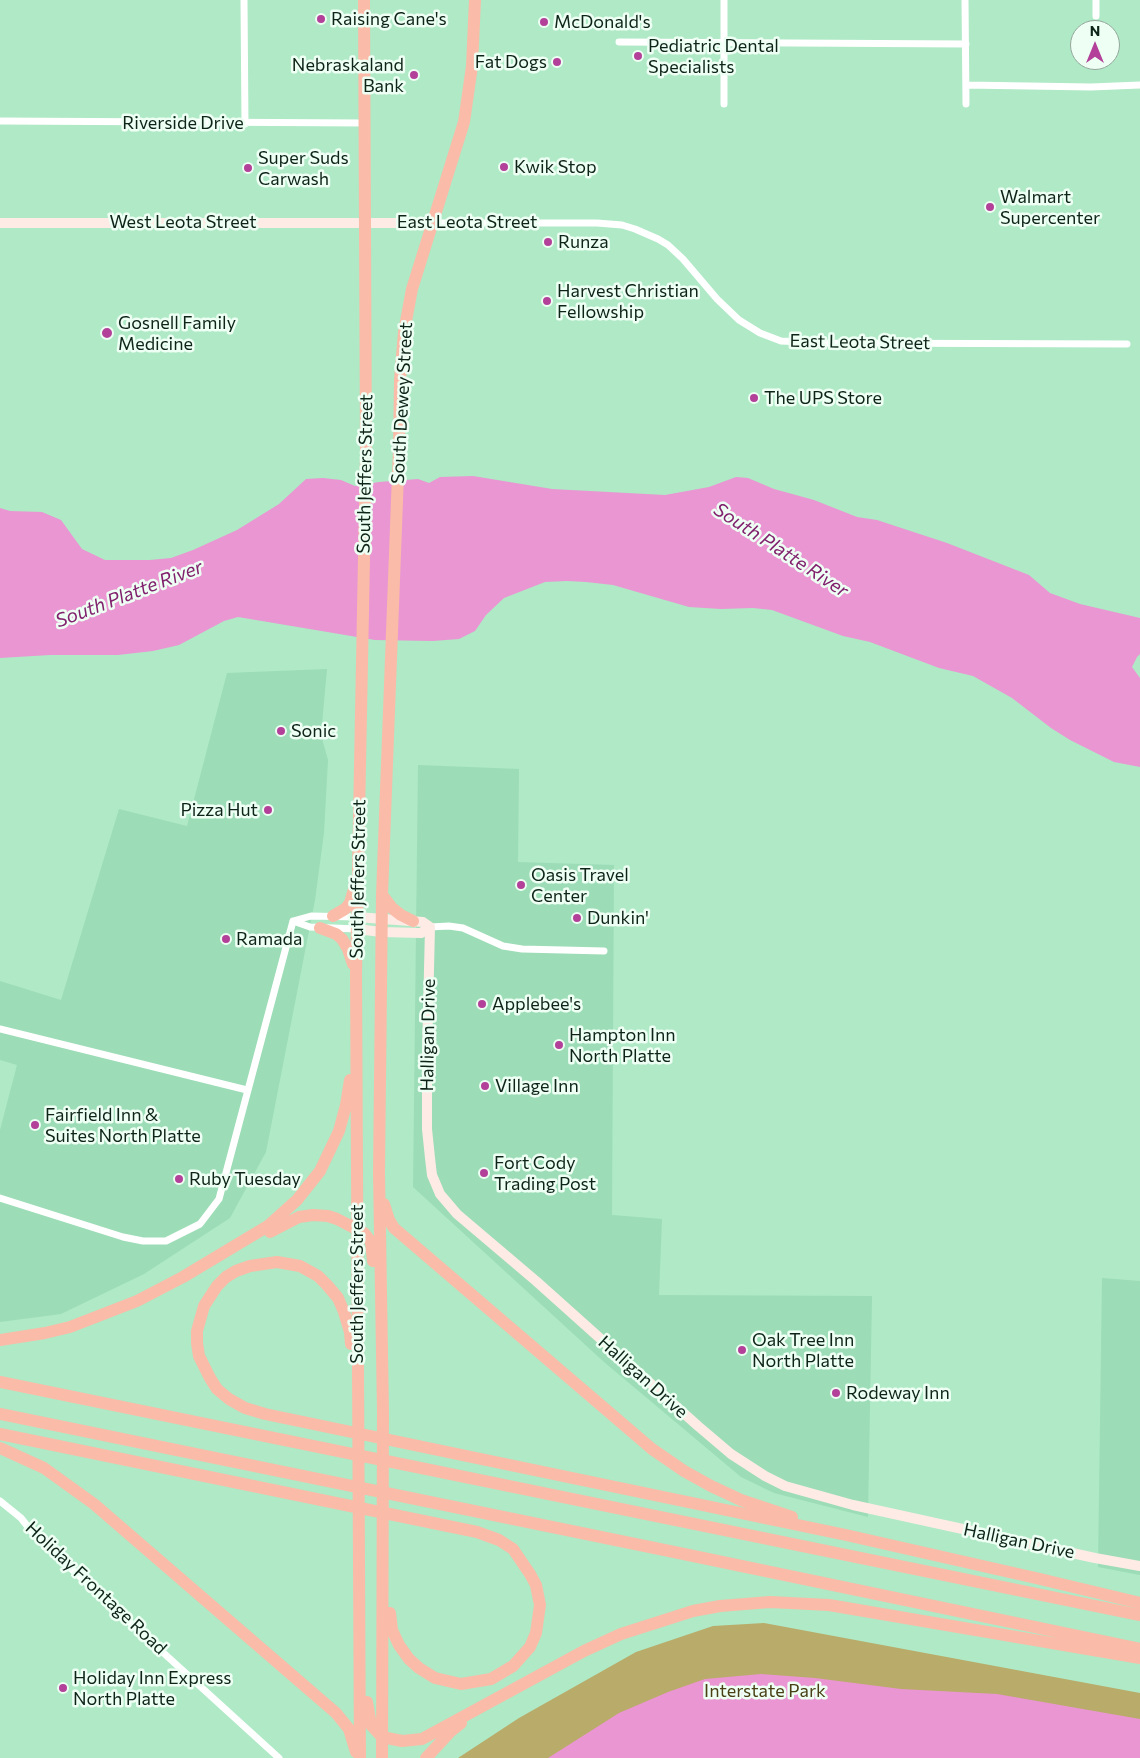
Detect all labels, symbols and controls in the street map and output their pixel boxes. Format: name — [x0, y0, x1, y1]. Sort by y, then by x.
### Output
place label: Raising Cane's — [331, 8, 447, 30]
place label: McDonald's — [554, 11, 651, 33]
marker: Raising Cane's — [315, 13, 327, 25]
marker: McDonald's — [538, 16, 550, 28]
north arrow — [1070, 20, 1120, 70]
text: N — [1090, 22, 1100, 39]
place label: Pediatric Dental Specialists — [648, 35, 779, 78]
marker: Pediatric Dental Specialists — [632, 50, 644, 62]
place label: Fat Dogs — [475, 51, 547, 73]
place label: Nebraskaland Bank — [292, 54, 404, 96]
marker: Fat Dogs — [551, 56, 563, 68]
marker: Nebraskaland Bank — [408, 69, 420, 81]
street label: Riverside Drive — [122, 112, 244, 134]
place label: Super Suds Carwash — [258, 147, 349, 190]
place label: Kwik Stop — [514, 156, 597, 178]
marker: Kwik Stop — [498, 161, 510, 173]
marker: Super Suds Carwash — [242, 162, 254, 174]
place label: Walmart Supercenter — [1000, 186, 1100, 228]
marker: Walmart Supercenter — [984, 201, 996, 213]
street label: West Leota Street — [109, 211, 257, 233]
street label: East Leota Street — [397, 211, 537, 233]
place label: Runza — [558, 231, 609, 253]
marker: Runza — [542, 236, 554, 248]
place label: Harvest Christian Fellowship — [557, 280, 699, 322]
marker: Harvest Christian Fellowship — [541, 295, 553, 307]
place label: Gosnell Family Medicine — [118, 312, 236, 354]
street label: South Dewey Street — [387, 322, 417, 484]
marker: Gosnell Family Medicine — [100, 326, 114, 340]
street label: East Leota Street — [790, 330, 930, 354]
place label: The UPS Store — [764, 387, 882, 409]
marker: The UPS Store — [748, 392, 760, 404]
street label: South Jeffers Street — [353, 394, 377, 554]
water label: South Platte River — [709, 498, 853, 602]
water label: South Platte River — [52, 555, 206, 633]
place label: Sonic — [291, 720, 336, 742]
marker: Sonic — [275, 725, 287, 737]
place label: Pizza Hut — [180, 799, 258, 821]
street label: South Jeffers Street — [346, 799, 370, 959]
marker: Pizza Hut — [262, 804, 274, 816]
place label: Oasis Travel Center — [531, 864, 629, 906]
marker: Oasis Travel Center — [515, 879, 527, 891]
place label: Dunkin' — [587, 907, 649, 929]
marker: Dunkin' — [571, 912, 583, 924]
place label: Ramada — [236, 928, 302, 950]
marker: Ramada — [220, 933, 232, 945]
street label: Halligan Drive — [416, 978, 440, 1092]
place label: Applebee's — [492, 993, 581, 1015]
marker: Applebee's — [476, 998, 488, 1010]
place label: Hampton Inn North Platte — [569, 1024, 676, 1066]
marker: Hampton Inn North Platte — [553, 1039, 565, 1051]
place label: Village Inn — [495, 1075, 579, 1097]
marker: Village Inn — [479, 1080, 491, 1092]
place label: Fairfield Inn & Suites North Platte — [45, 1104, 201, 1146]
marker: Fairfield Inn & Suites North Platte — [29, 1119, 41, 1131]
place label: Fort Cody Trading Post — [494, 1152, 596, 1194]
marker: Fort Cody Trading Post — [478, 1167, 490, 1179]
place label: Ruby Tuesday — [189, 1168, 301, 1190]
marker: Ruby Tuesday — [173, 1173, 185, 1185]
street label: South Jeffers Street — [346, 1204, 368, 1364]
place label: Oak Tree Inn North Platte — [752, 1329, 854, 1372]
street label: Halligan Drive — [594, 1331, 692, 1423]
marker: Oak Tree Inn North Platte — [736, 1344, 748, 1356]
place label: Rodeway Inn — [846, 1382, 950, 1404]
marker: Rodeway Inn — [830, 1387, 842, 1399]
street label: Holiday Frontage Road — [21, 1517, 171, 1659]
street label: Halligan Drive — [962, 1519, 1076, 1563]
place label: Holiday Inn Express North Platte — [73, 1667, 232, 1710]
park label: Interstate Park — [704, 1680, 826, 1702]
marker: Holiday Inn Express North Platte — [57, 1682, 69, 1694]

